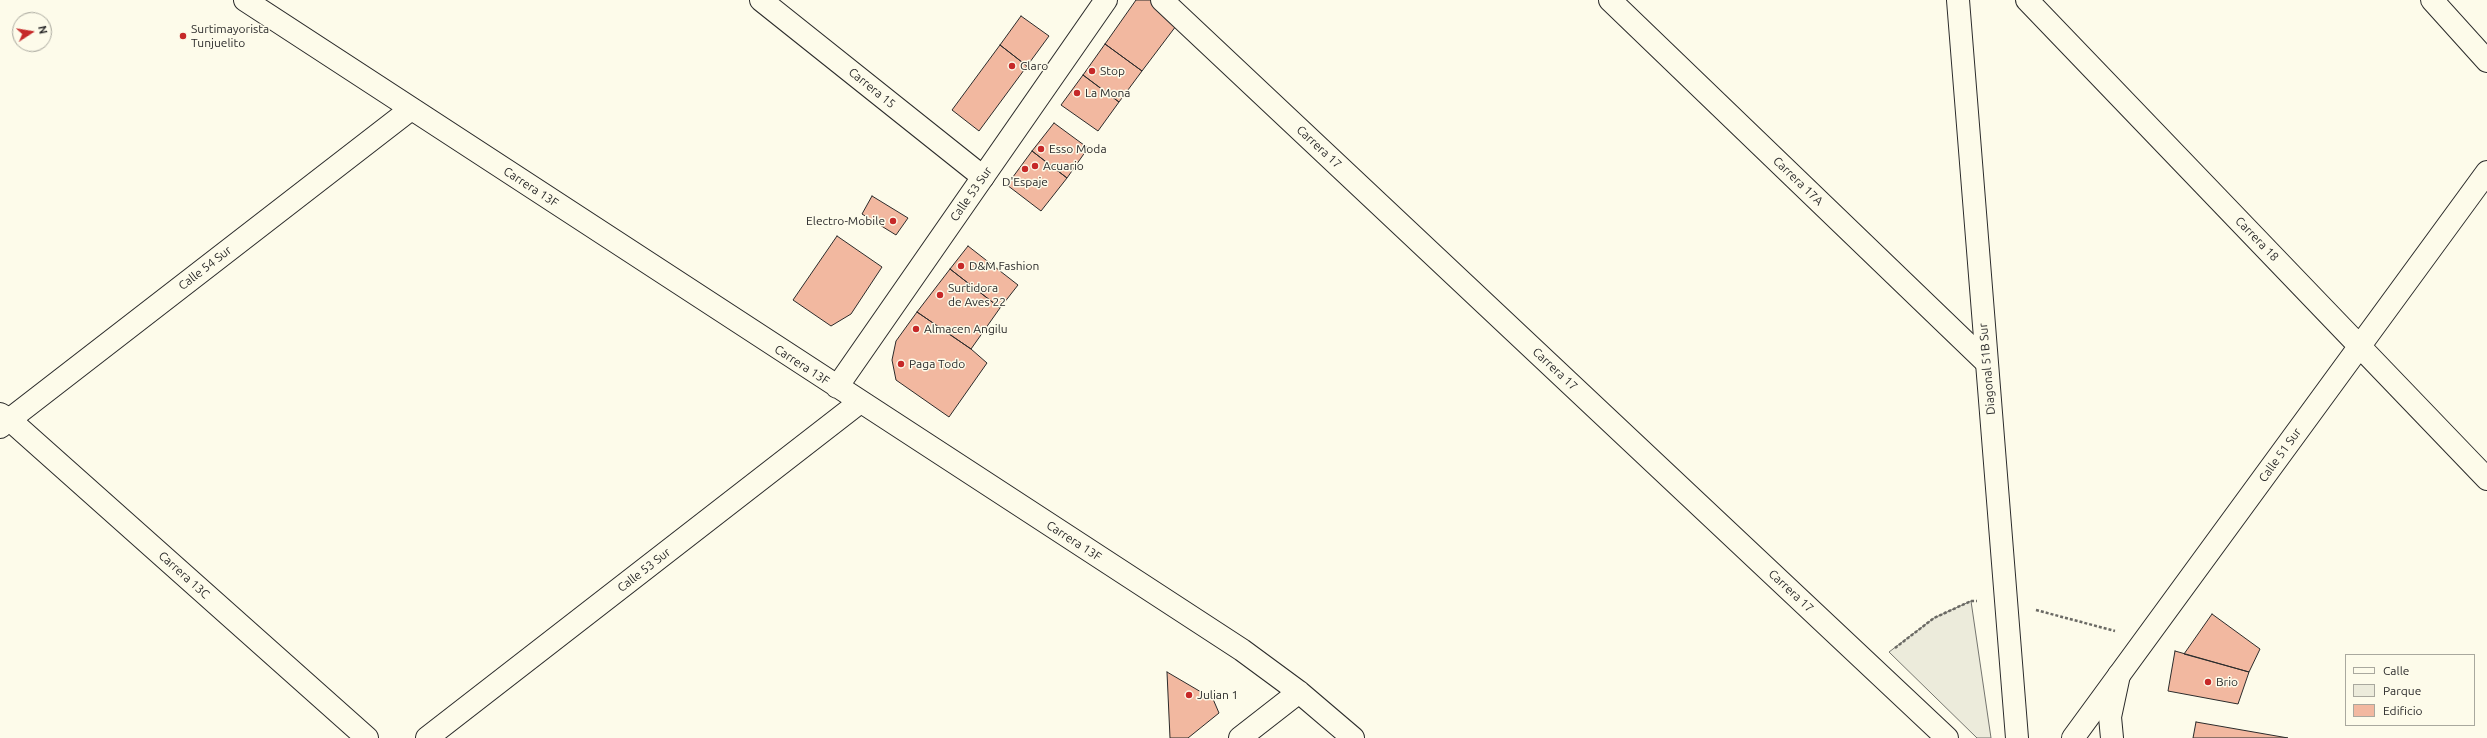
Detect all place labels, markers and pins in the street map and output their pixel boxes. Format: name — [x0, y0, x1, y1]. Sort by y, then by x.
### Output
place label: Surtimayorista Tunjuelito — [191, 22, 269, 50]
marker: Surtimayorista Tunjuelito — [178, 31, 188, 41]
place label: Claro — [1020, 59, 1048, 73]
marker: Claro — [1007, 61, 1017, 71]
place label: Stop — [1100, 64, 1125, 78]
marker: Stop — [1087, 66, 1097, 76]
place label: La Mona — [1085, 86, 1131, 100]
marker: La Mona — [1072, 88, 1082, 98]
place label: Esso Moda — [1049, 142, 1107, 156]
marker: Esso Moda — [1036, 144, 1046, 154]
place label: Acuario — [1043, 159, 1084, 173]
marker: Acuario — [1030, 161, 1040, 171]
marker: D'Espaje — [1020, 164, 1030, 174]
place label: D'Espaje — [1002, 175, 1048, 189]
place label: Electro-Mobile — [806, 214, 885, 228]
marker: Electro-Mobile — [888, 216, 898, 226]
place label: D&M Fashion — [969, 259, 1039, 273]
marker: D&M Fashion — [956, 261, 966, 271]
place label: Surtidora de Aves 22 — [948, 281, 1006, 309]
marker: Surtidora de Aves 22 — [935, 290, 945, 300]
place label: Almacen Angilu — [924, 322, 1008, 336]
marker: Almacen Angilu — [911, 324, 921, 334]
place label: Paga Todo — [909, 357, 965, 371]
marker: Paga Todo — [896, 359, 906, 369]
place label: Brio — [2216, 675, 2238, 689]
marker: Brio — [2203, 677, 2213, 687]
place label: Julian 1 — [1197, 688, 1238, 702]
marker: Julian 1 — [1184, 690, 1194, 700]

